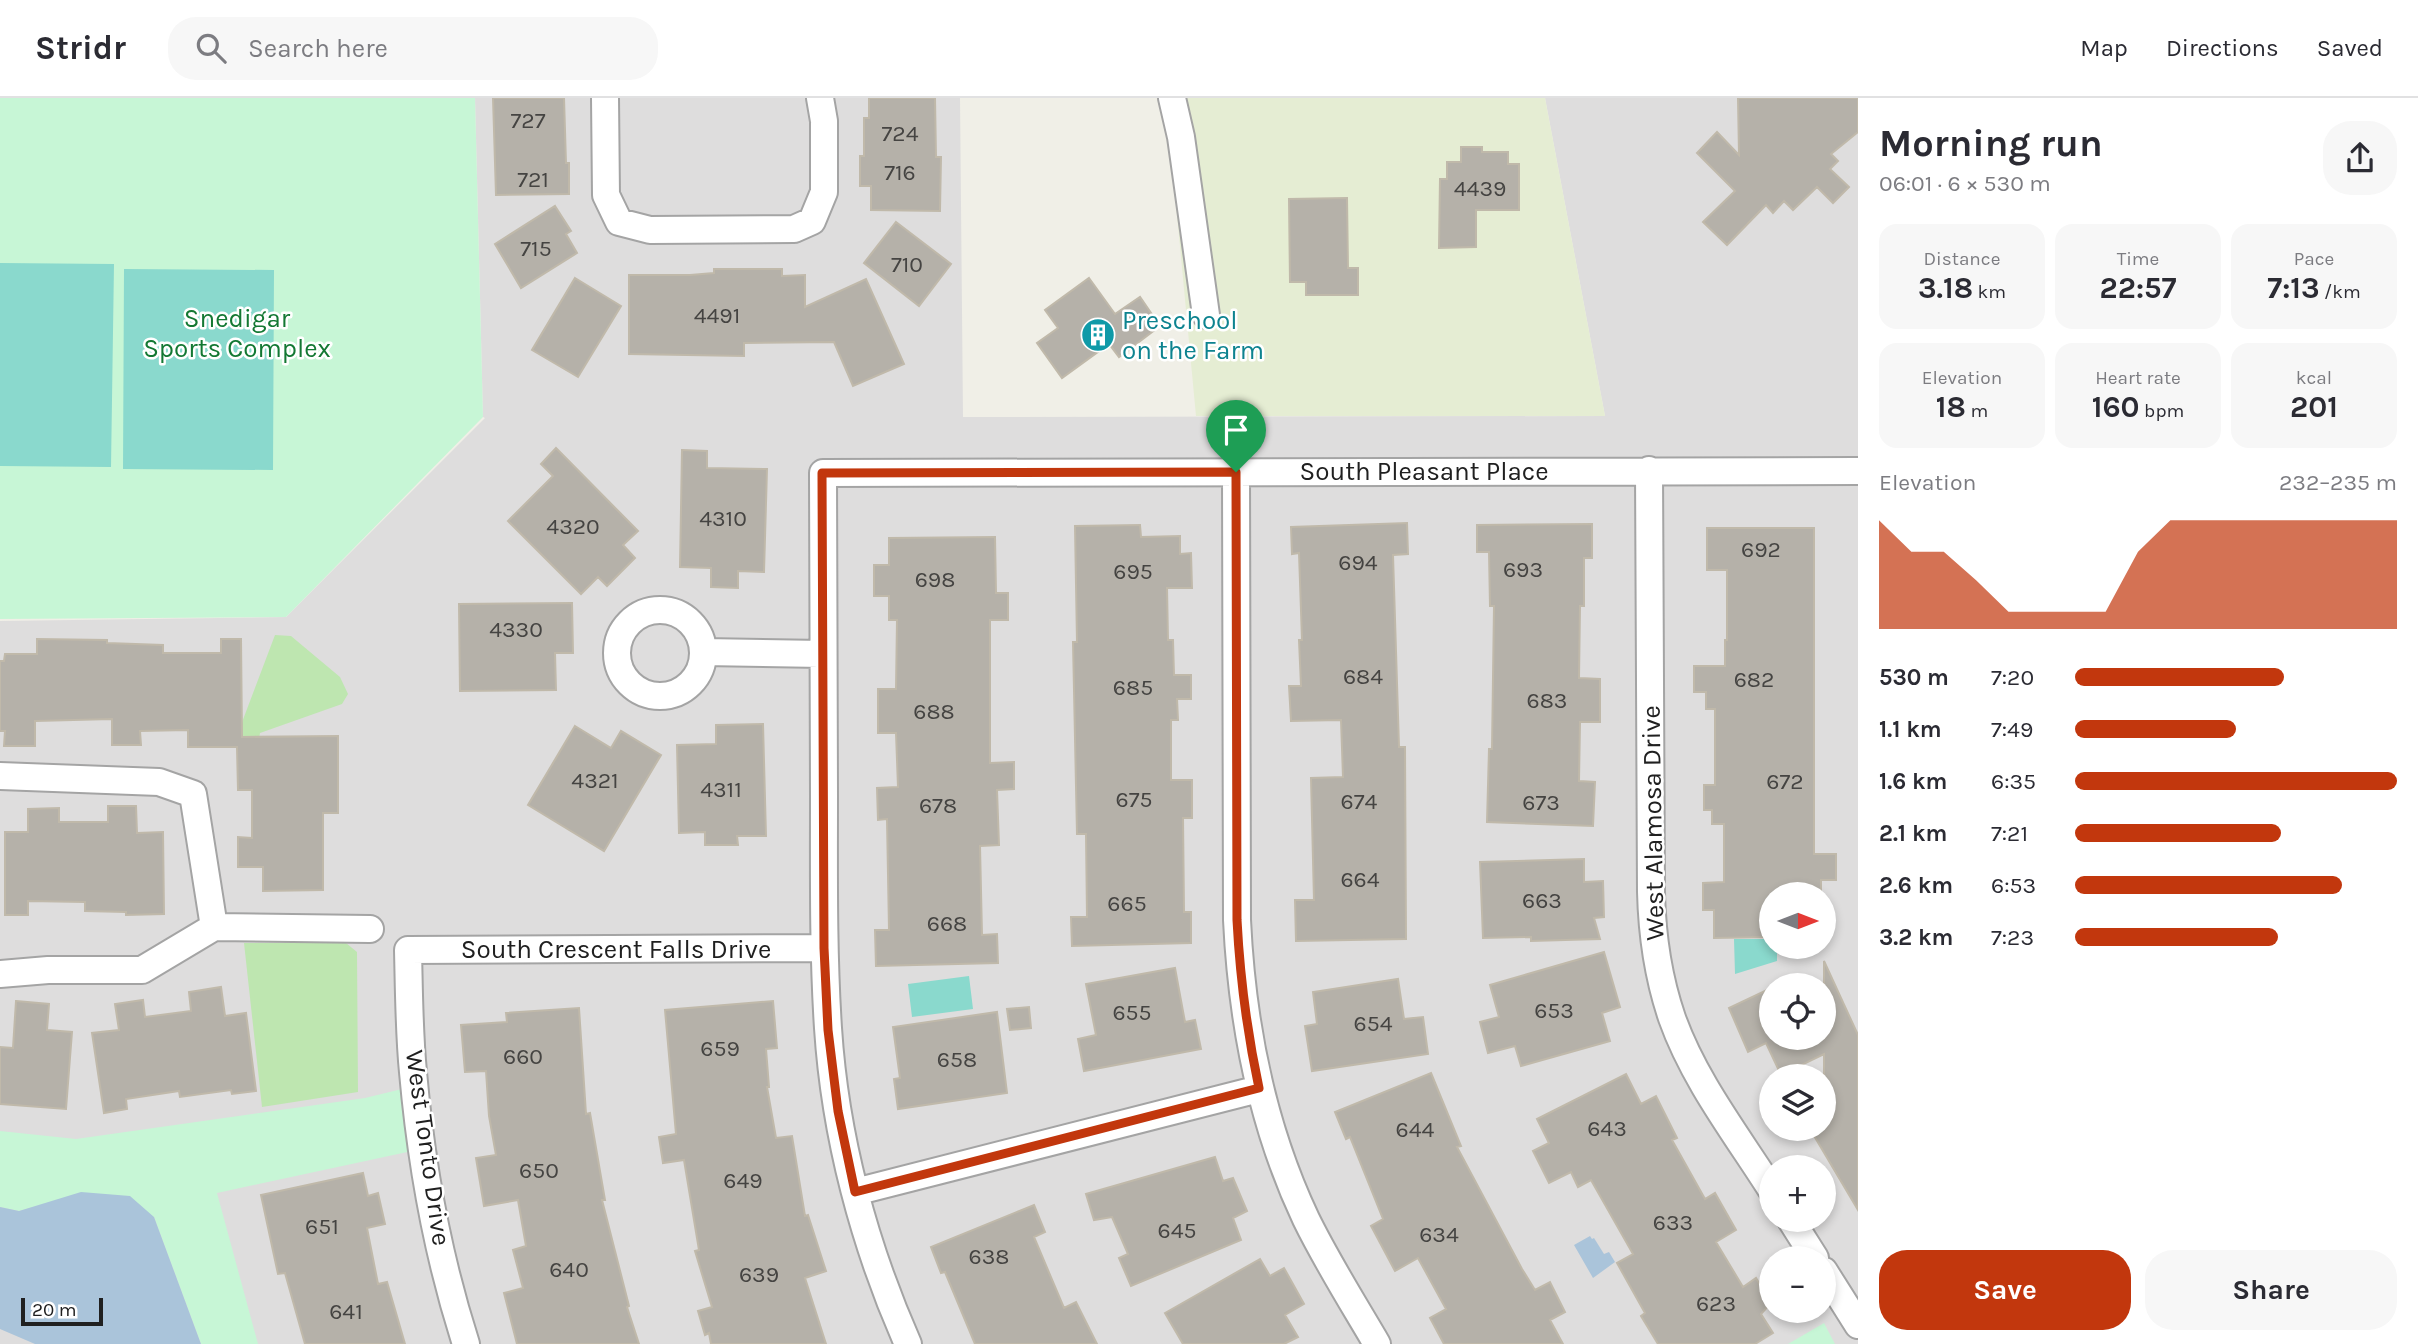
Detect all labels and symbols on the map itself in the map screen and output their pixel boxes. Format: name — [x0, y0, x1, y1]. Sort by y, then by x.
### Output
house number: 727 — [511, 107, 546, 134]
house number: 724 — [882, 120, 919, 147]
house number: 716 — [884, 159, 916, 186]
house number: 721 — [517, 166, 549, 193]
house number: 4439 — [1454, 175, 1506, 202]
house number: 715 — [520, 235, 552, 262]
house number: 710 — [891, 251, 923, 278]
house number: 4491 — [694, 302, 740, 329]
park label: Snedigar Sports Complex — [143, 303, 331, 364]
place label: Preschool on the Farm — [1122, 305, 1264, 366]
building icon: Preschool on the Farm — [1079, 316, 1117, 354]
pin — [1206, 400, 1266, 472]
street label: South Pleasant Place — [1299, 456, 1549, 487]
house number: 4310 — [699, 505, 747, 532]
house number: 4320 — [546, 513, 600, 540]
house number: 692 — [1741, 536, 1781, 563]
house number: 694 — [1338, 549, 1378, 576]
house number: 693 — [1503, 556, 1543, 583]
house number: 695 — [1113, 558, 1153, 585]
house number: 698 — [915, 566, 955, 593]
house number: 4330 — [489, 616, 543, 643]
house number: 684 — [1343, 663, 1383, 690]
house number: 682 — [1734, 666, 1774, 693]
house number: 685 — [1113, 674, 1153, 701]
house number: 683 — [1527, 687, 1567, 714]
house number: 688 — [913, 698, 955, 725]
street label: West Alamosa Drive — [1635, 705, 1671, 941]
house number: 4321 — [571, 767, 619, 794]
house number: 672 — [1766, 768, 1804, 795]
house number: 4311 — [700, 776, 742, 803]
house number: 675 — [1116, 786, 1152, 813]
house number: 674 — [1341, 788, 1378, 815]
house number: 673 — [1522, 789, 1560, 816]
house number: 678 — [919, 792, 957, 819]
house number: 664 — [1340, 866, 1380, 893]
north arrow — [1759, 882, 1836, 959]
house number: 663 — [1522, 887, 1562, 914]
house number: 665 — [1107, 890, 1147, 917]
house number: 668 — [927, 910, 967, 937]
street label: South Crescent Falls Drive — [461, 934, 771, 965]
house number: 653 — [1534, 997, 1574, 1024]
house number: 655 — [1112, 999, 1152, 1026]
house number: 654 — [1354, 1010, 1393, 1037]
house number: 659 — [700, 1035, 740, 1062]
house number: 660 — [503, 1043, 543, 1070]
house number: 658 — [937, 1046, 977, 1073]
street label: West Tonto Drive — [399, 1048, 457, 1248]
house number: 643 — [1587, 1115, 1627, 1142]
house number: 644 — [1396, 1116, 1435, 1143]
house number: 650 — [519, 1157, 559, 1184]
house number: 649 — [723, 1167, 763, 1194]
house number: 633 — [1653, 1209, 1693, 1236]
house number: 651 — [305, 1213, 339, 1240]
house number: 645 — [1158, 1217, 1197, 1244]
house number: 634 — [1419, 1221, 1459, 1248]
house number: 638 — [969, 1243, 1009, 1270]
house number: 640 — [549, 1256, 589, 1283]
house number: 639 — [739, 1261, 779, 1288]
house number: 623 — [1696, 1290, 1736, 1317]
scale bar — [21, 1295, 103, 1327]
house number: 641 — [329, 1298, 363, 1325]

